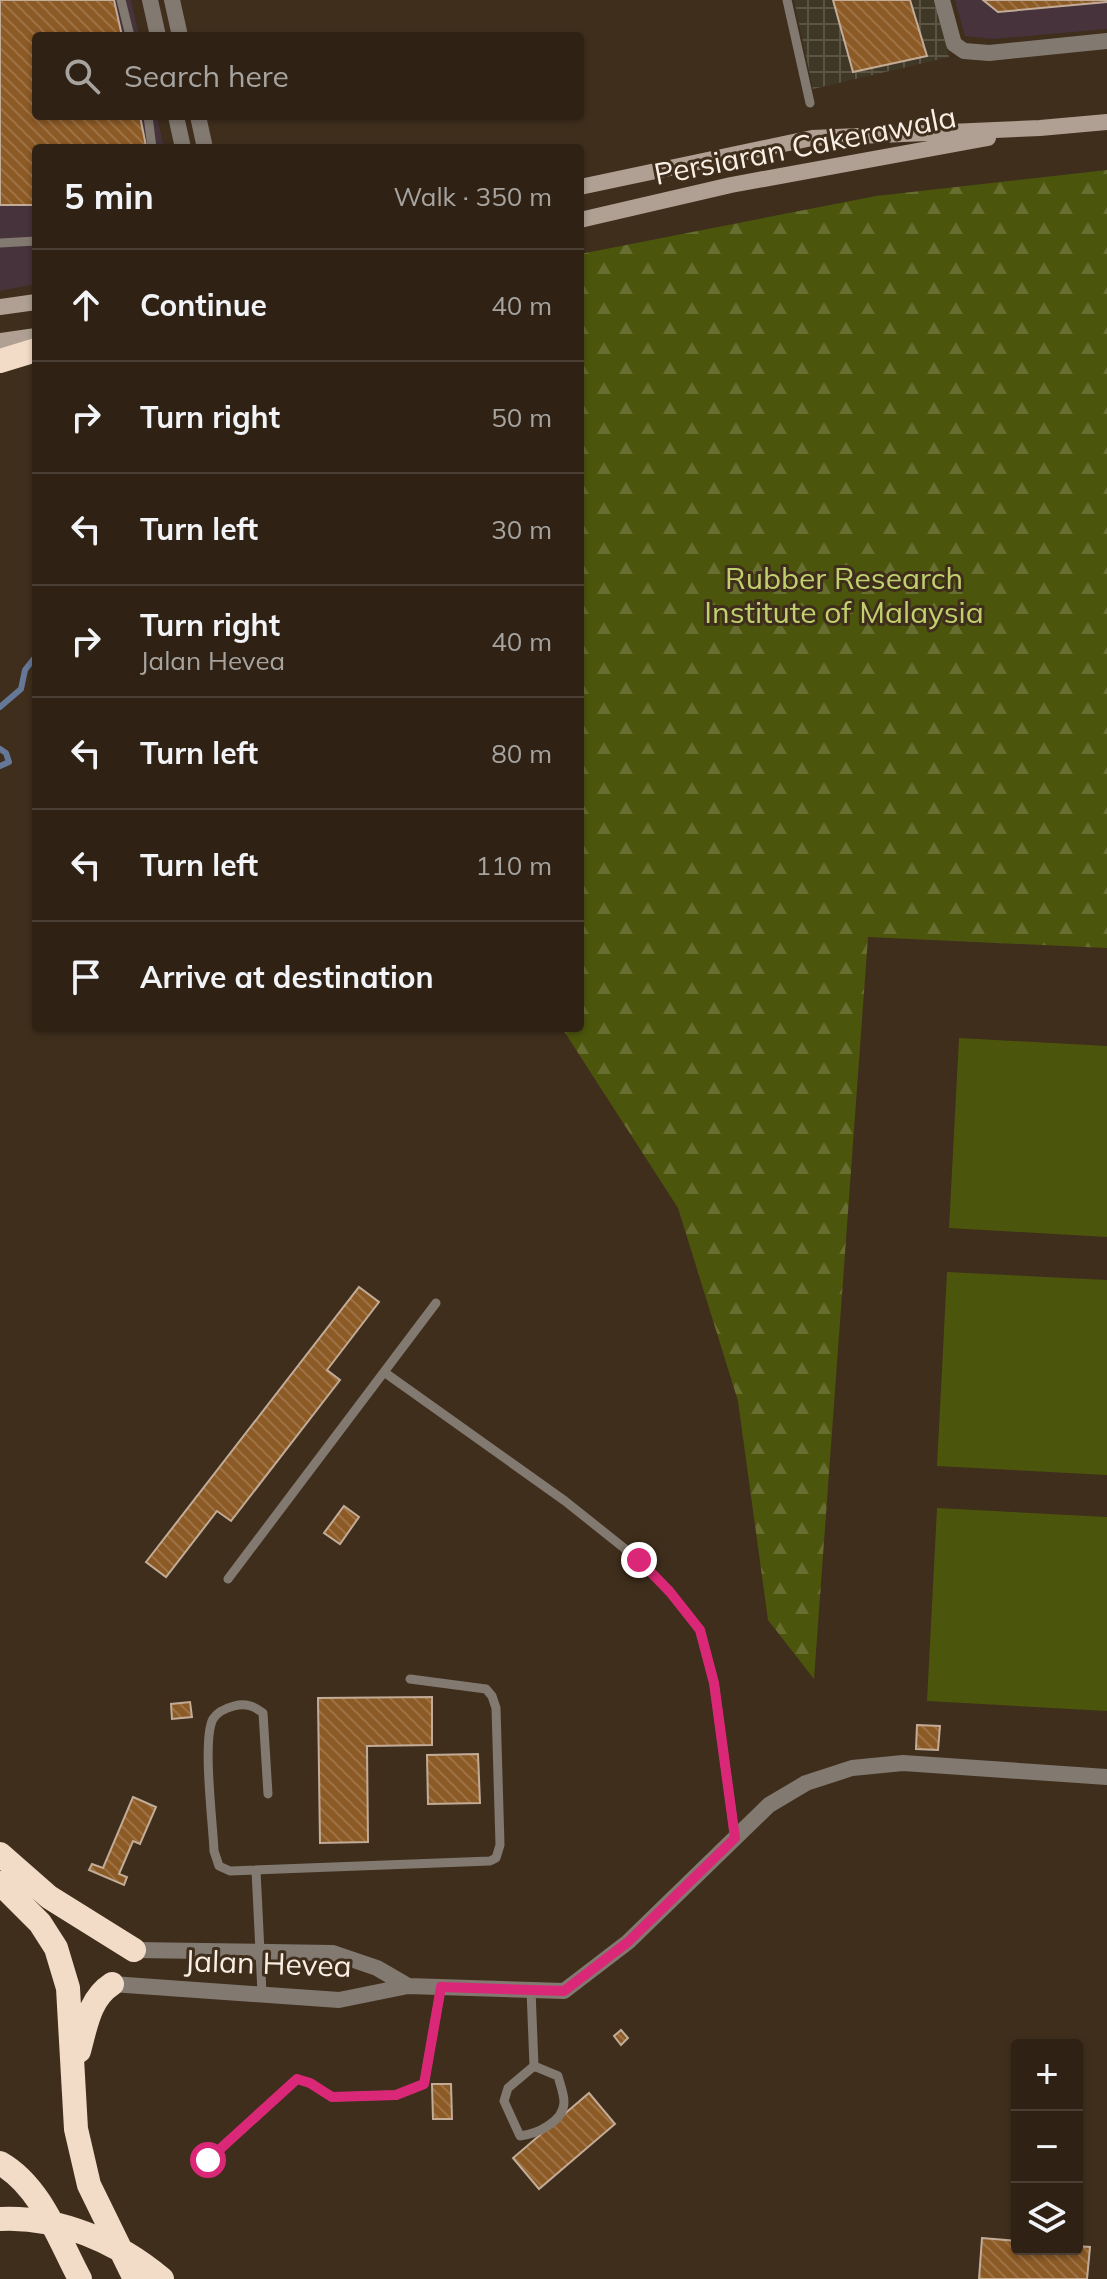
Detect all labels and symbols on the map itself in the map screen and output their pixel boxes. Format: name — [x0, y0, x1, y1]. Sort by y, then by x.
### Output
street label: Persiaran Cakerawala — [651, 97, 959, 193]
park label: Rubber Research Institute of Malaysia — [704, 559, 984, 631]
route end — [621, 1542, 657, 1578]
street label: Jalan Hevea — [184, 1941, 352, 1985]
route start — [190, 2142, 226, 2178]

